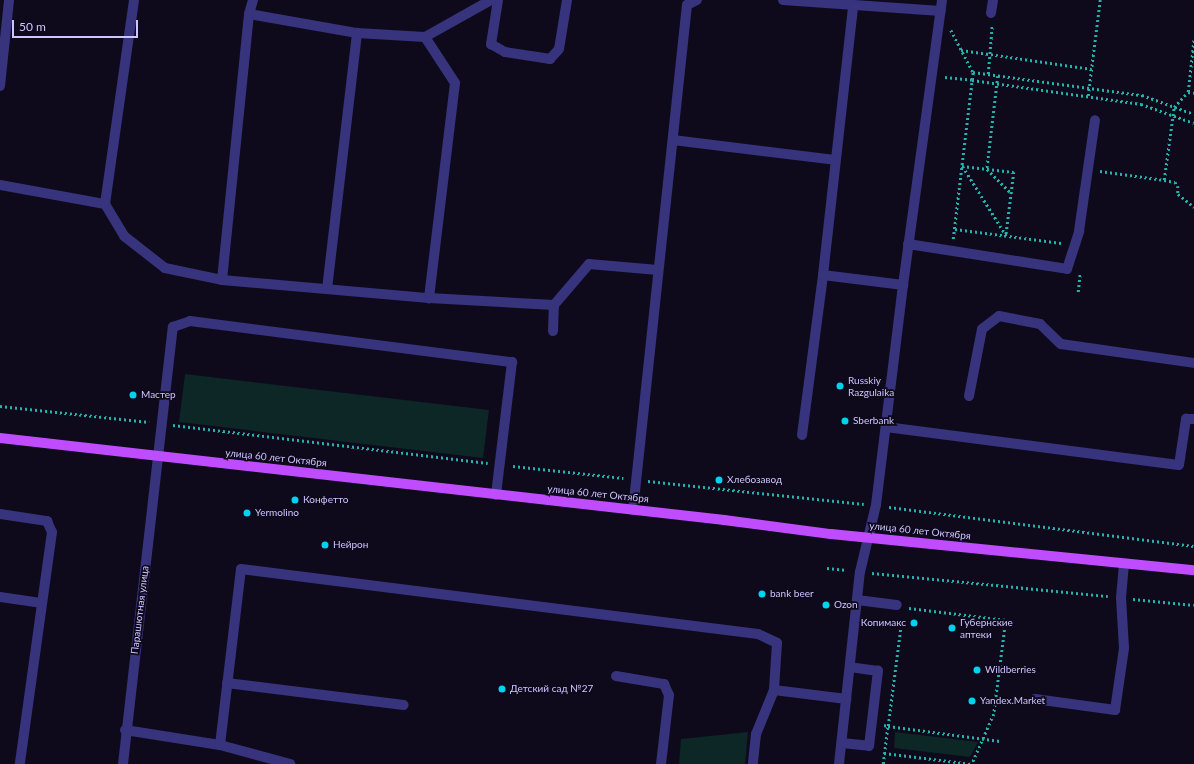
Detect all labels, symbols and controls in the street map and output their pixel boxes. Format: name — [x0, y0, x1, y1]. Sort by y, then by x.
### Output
scale bar — [14, 12, 140, 38]
text: 50 m — [19, 19, 46, 34]
place label: Russkiy Razgulaika — [848, 374, 894, 398]
marker: Russkiy Razgulaika — [835, 381, 845, 391]
place label: Мастер — [141, 389, 176, 401]
marker: Мастер — [128, 390, 138, 400]
place label: Sberbank — [853, 415, 894, 427]
marker: Sberbank — [840, 416, 850, 426]
street label: улица 60 лет Октября — [225, 447, 327, 469]
place label: Хлебозавод — [727, 474, 782, 486]
marker: Хлебозавод — [714, 475, 724, 485]
street label: улица 60 лет Октября — [547, 483, 649, 505]
place label: Конфетто — [303, 494, 348, 506]
marker: Конфетто — [290, 495, 300, 505]
place label: Yermolino — [255, 507, 299, 519]
marker: Yermolino — [242, 508, 252, 518]
street label: улица 60 лет Октября — [869, 520, 971, 542]
place label: Нейрон — [333, 539, 368, 551]
marker: Нейрон — [320, 540, 330, 550]
street label: Парашютная улица — [129, 565, 151, 655]
place label: bank beer — [770, 588, 814, 600]
marker: bank beer — [757, 589, 767, 599]
place label: Ozon — [834, 599, 858, 611]
marker: Ozon — [821, 600, 831, 610]
place label: Губернские аптеки — [960, 616, 1013, 640]
place label: Копимакс — [861, 617, 906, 629]
marker: Копимакс — [909, 618, 919, 628]
marker: Губернские аптеки — [947, 623, 957, 633]
place label: Wildberries — [985, 664, 1036, 676]
marker: Wildberries — [972, 665, 982, 675]
place label: Детский сад №27 — [510, 683, 593, 695]
marker: Детский сад №27 — [497, 684, 507, 694]
place label: Yandex.Market — [980, 695, 1045, 707]
marker: Yandex.Market — [967, 696, 977, 706]

